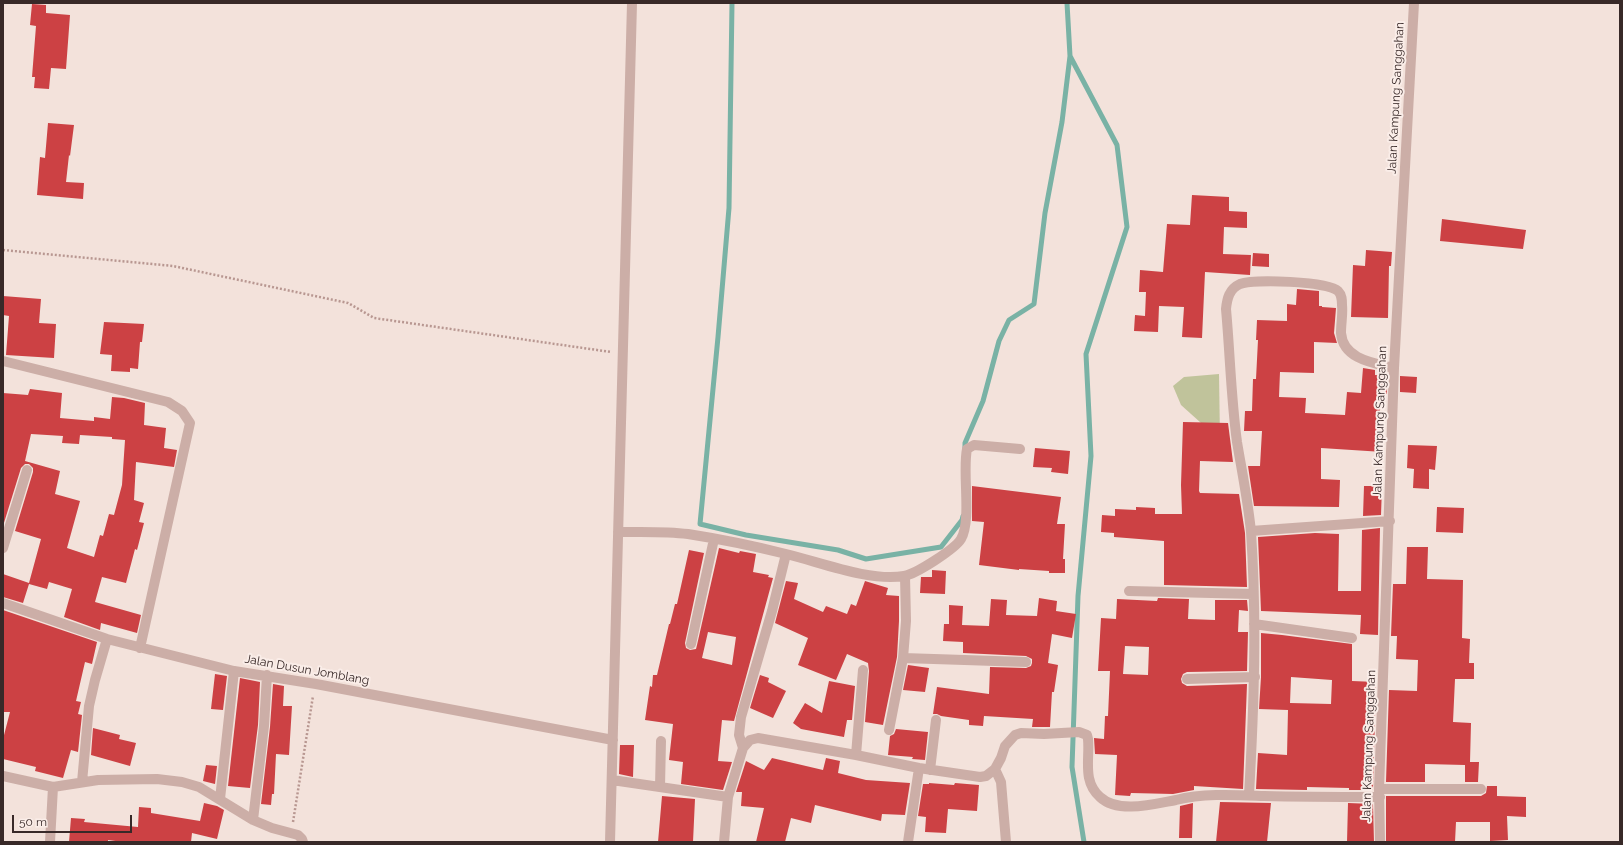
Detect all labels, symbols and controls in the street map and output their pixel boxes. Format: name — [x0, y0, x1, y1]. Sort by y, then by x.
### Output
street label: Jalan Kampung Sanggahan — [1385, 22, 1407, 174]
street label: Jalan Kampung Sanggahan — [1370, 346, 1390, 498]
street label: Jalan Dusun Jomblang — [244, 652, 370, 688]
street label: Jalan Kampung Sanggahan — [1359, 670, 1379, 822]
scale bar — [14, 807, 134, 833]
text: 50 m — [19, 815, 47, 829]

